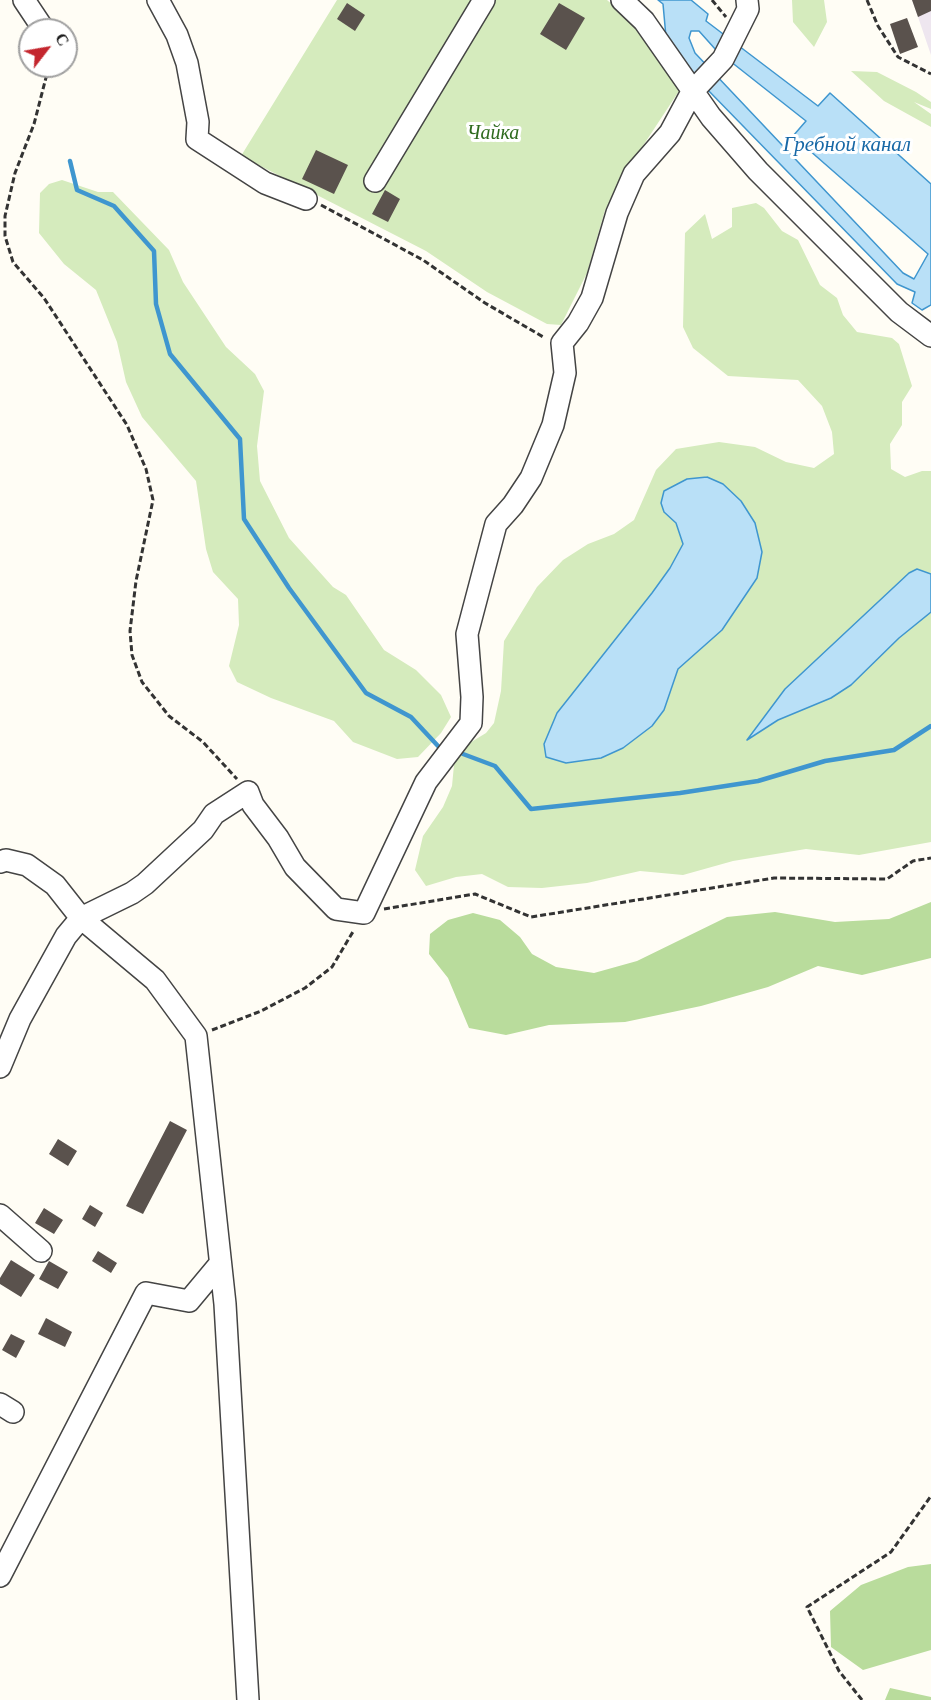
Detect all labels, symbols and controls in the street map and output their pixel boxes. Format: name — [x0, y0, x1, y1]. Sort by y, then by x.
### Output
north arrow — [18, 18, 78, 78]
text: С — [52, 30, 72, 49]
park label: Чайка — [467, 122, 519, 146]
water label: Гребной канал — [783, 132, 911, 158]

